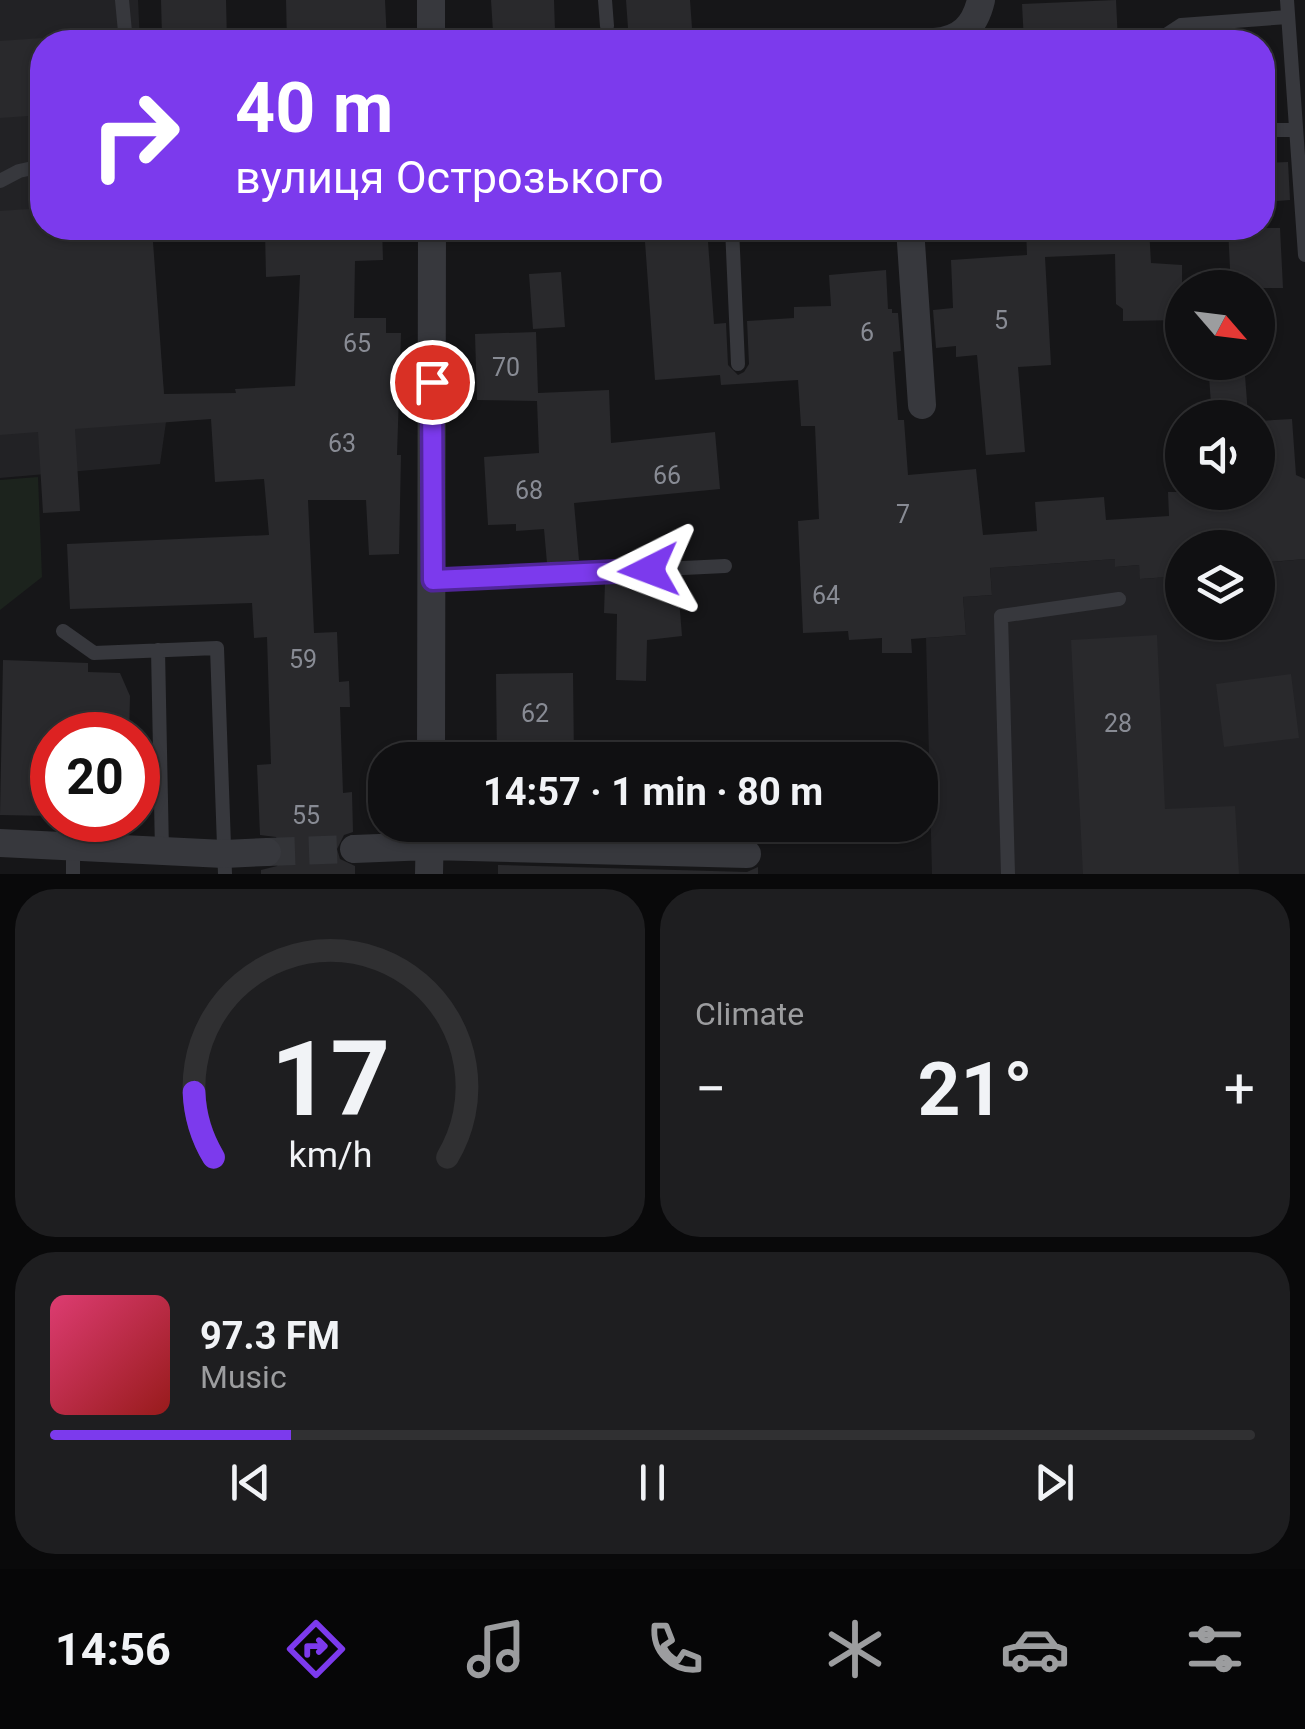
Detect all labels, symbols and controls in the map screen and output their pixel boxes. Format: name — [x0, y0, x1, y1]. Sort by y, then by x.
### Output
text: 40 m — [235, 67, 393, 149]
icon: right — [70, 70, 200, 200]
text: вулиця Острозького — [235, 151, 664, 204]
north arrow — [1165, 270, 1275, 380]
map controls — [1165, 270, 1275, 640]
house number: 5 — [994, 306, 1008, 335]
house number: 6 — [860, 318, 874, 347]
house number: 65 — [343, 329, 371, 358]
pin — [390, 340, 475, 425]
house number: 70 — [492, 353, 520, 382]
icon: arrive — [405, 355, 460, 410]
button: sound — [1165, 400, 1275, 510]
house number: 63 — [328, 429, 356, 458]
house number: 66 — [653, 461, 681, 490]
house number: 68 — [515, 476, 543, 505]
house number: 7 — [896, 500, 910, 529]
position arrow — [597, 518, 701, 622]
button: layers — [1165, 530, 1275, 640]
house number: 64 — [812, 581, 840, 610]
house number: 59 — [289, 645, 317, 674]
house number: 62 — [521, 699, 549, 728]
house number: 28 — [1104, 709, 1132, 738]
speed limit sign: 20 — [30, 712, 160, 842]
text: 14:57 · 1 min · 80 m — [483, 770, 823, 814]
house number: 55 — [292, 801, 320, 830]
text: Climate — [695, 995, 804, 1033]
text: 17 — [270, 1019, 390, 1140]
text: 21° — [917, 1045, 1033, 1133]
text: − — [695, 1057, 726, 1121]
text: + — [1224, 1057, 1255, 1121]
text: km/h — [288, 1134, 372, 1176]
text: 97.3 FM — [200, 1314, 340, 1358]
text: Music — [200, 1358, 287, 1396]
icon: previous — [223, 1455, 278, 1510]
icon: pause — [625, 1455, 680, 1510]
icon: next — [1027, 1455, 1082, 1510]
icon: directions — [281, 1614, 351, 1684]
icon: music — [461, 1614, 531, 1684]
icon: phone — [640, 1614, 710, 1684]
icon: climate — [820, 1614, 890, 1684]
icon: car — [1000, 1614, 1070, 1684]
icon: filters — [1180, 1614, 1250, 1684]
text: 14:56 — [55, 1623, 171, 1676]

